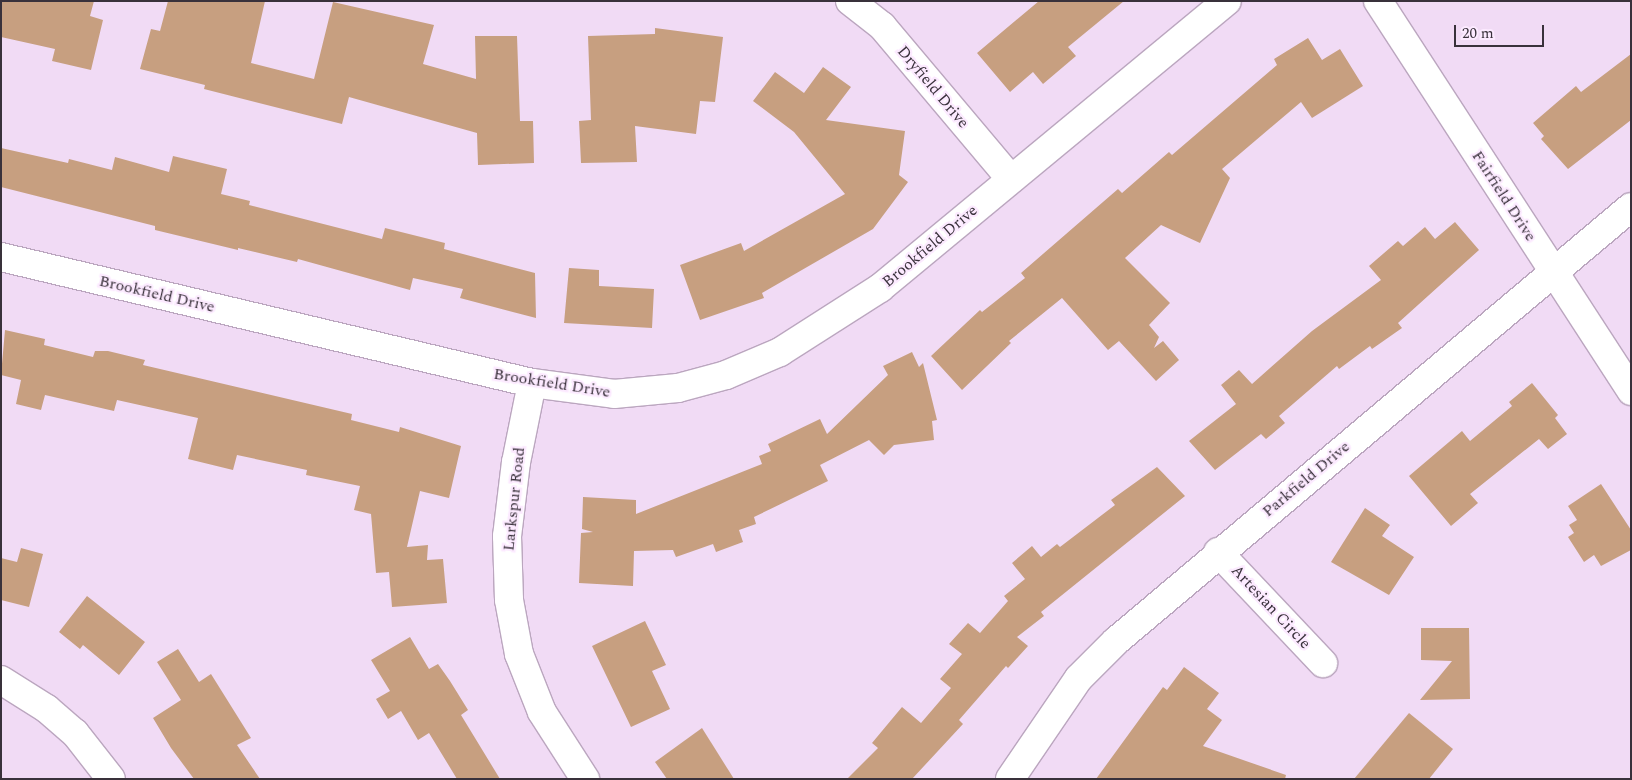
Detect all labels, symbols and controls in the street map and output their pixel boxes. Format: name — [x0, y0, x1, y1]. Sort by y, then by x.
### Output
scale bar — [1457, 15, 1547, 47]
text: 20 m — [1462, 22, 1494, 45]
street label: Dryfield Drive — [893, 42, 973, 132]
street label: Fairfield Drive — [1468, 147, 1540, 245]
street label: Brookfield Drive — [879, 201, 981, 291]
street label: Brookfield Drive — [97, 271, 217, 317]
street label: Brookfield Drive — [492, 364, 612, 402]
street label: Parkfield Drive — [1259, 437, 1353, 521]
street label: Larkspur Road — [499, 446, 529, 552]
street label: Artesian Circle — [1227, 561, 1315, 653]

